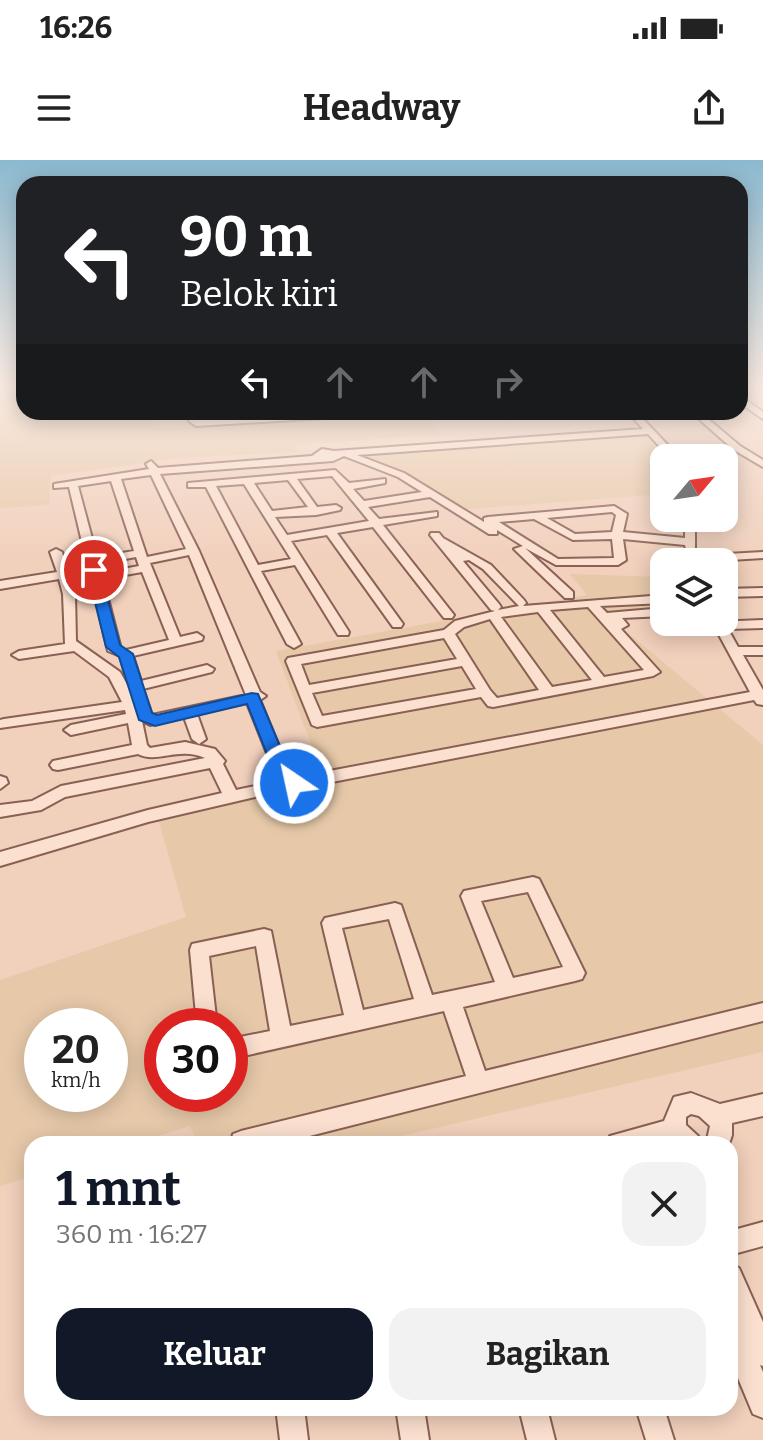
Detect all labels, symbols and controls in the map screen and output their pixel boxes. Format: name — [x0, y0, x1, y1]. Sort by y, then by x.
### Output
text: 16:26 — [40, 10, 112, 46]
icon: menu — [32, 86, 76, 130]
text: Headway — [303, 86, 460, 130]
icon: share — [687, 86, 731, 130]
text: 90 m — [180, 204, 312, 271]
icon: left — [48, 208, 152, 312]
text: Belok kiri — [180, 272, 338, 316]
icon: left — [234, 360, 278, 404]
icon: ahead — [318, 360, 362, 404]
icon: ahead — [402, 360, 446, 404]
icon: right — [486, 360, 530, 404]
north arrow — [650, 444, 738, 532]
map controls — [650, 444, 738, 636]
pin — [60, 536, 128, 604]
icon: arrive — [72, 548, 116, 592]
button: layers — [650, 548, 738, 636]
position arrow — [252, 741, 336, 825]
speed limit sign: 30 — [144, 1008, 248, 1112]
text: 20 — [52, 1026, 100, 1074]
text: km/h — [51, 1068, 101, 1092]
text: 1 mnt — [56, 1160, 181, 1218]
button: close — [622, 1162, 706, 1246]
text: 360 m · 16:27 — [56, 1219, 207, 1250]
button: Keluar — [56, 1308, 373, 1400]
button: Bagikan — [389, 1308, 706, 1400]

